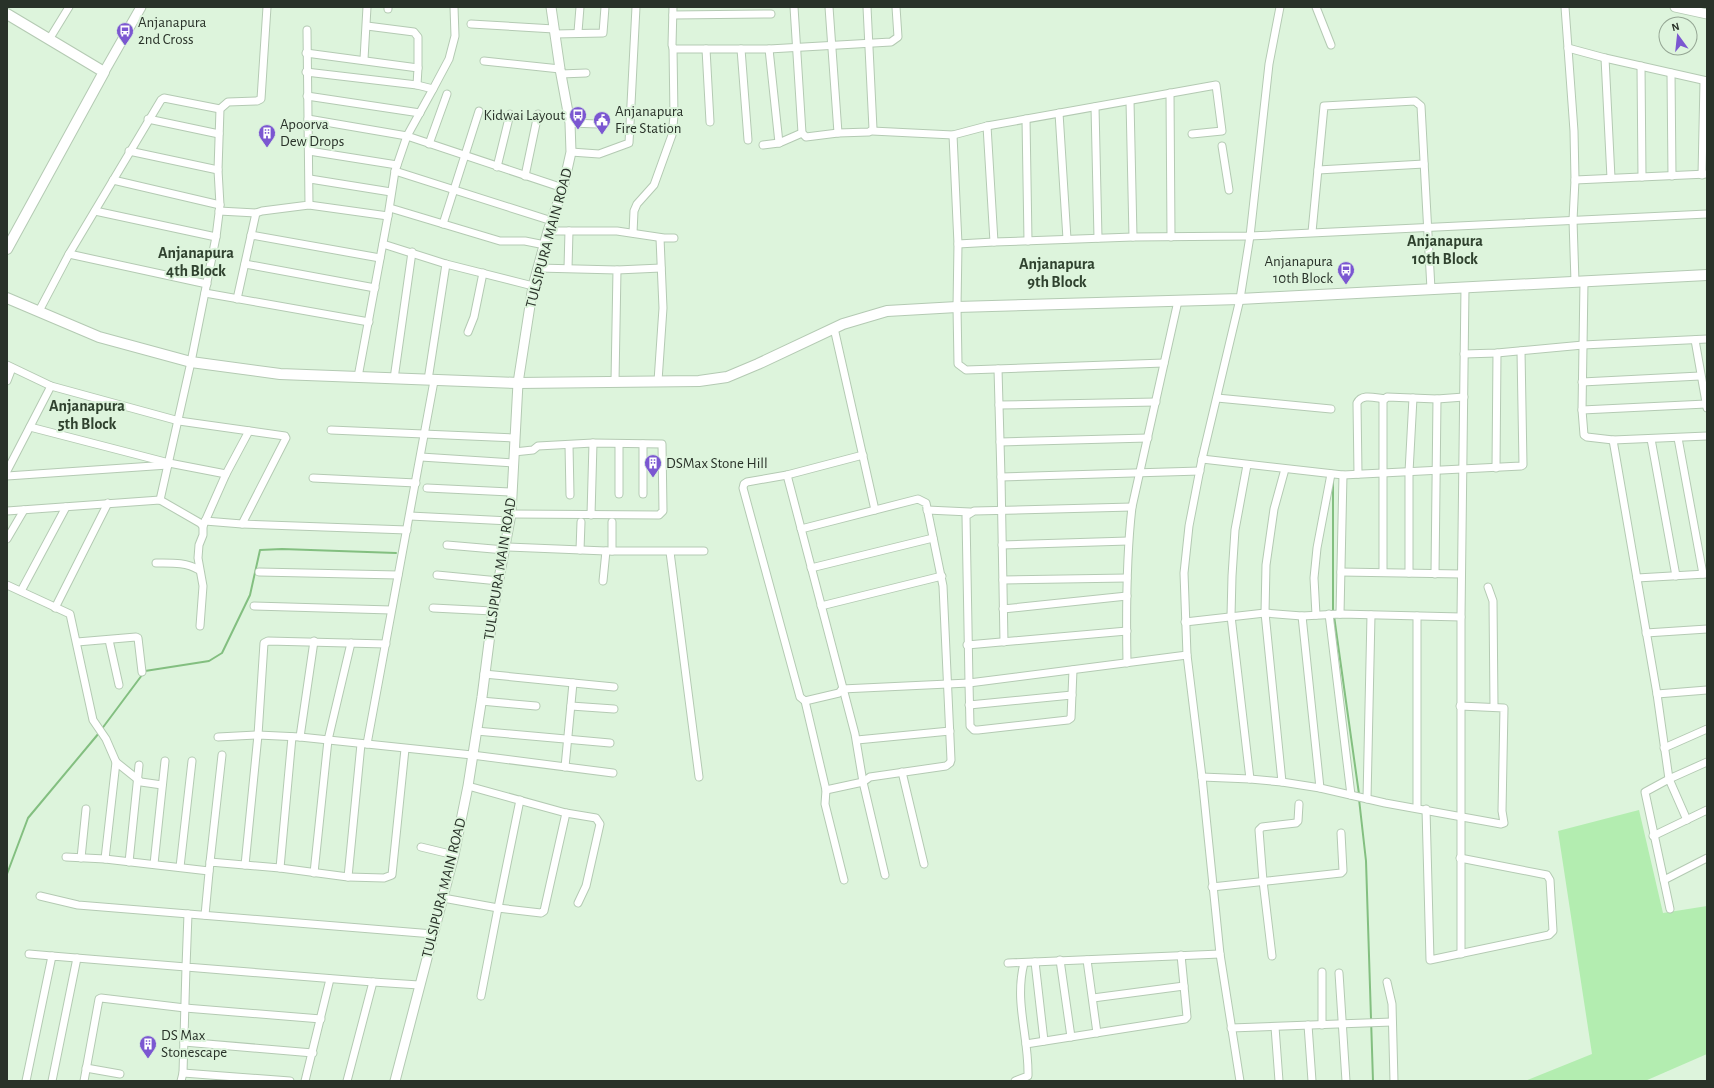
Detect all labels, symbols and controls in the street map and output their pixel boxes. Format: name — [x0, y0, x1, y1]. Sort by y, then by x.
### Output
place label: Anjanapura 2nd Cross — [138, 15, 207, 47]
north arrow — [1658, 16, 1698, 56]
bus stop icon: Anjanapura 2nd Cross — [115, 21, 135, 46]
text: N — [1670, 21, 1681, 33]
place label: Anjanapura Fire Station — [615, 104, 684, 136]
bus stop icon: Kidwai Layout — [568, 105, 588, 130]
place label: Kidwai Layout — [484, 108, 565, 123]
public building icon: Anjanapura Fire Station — [592, 110, 612, 135]
place label: Apoorva Dew Drops — [280, 117, 344, 149]
building icon: Apoorva Dew Drops — [257, 123, 277, 148]
street label: TULSIPURA MAIN ROAD — [523, 166, 575, 309]
district label: Anjanapura 10th Block — [1407, 233, 1483, 267]
district label: Anjanapura 4th Block — [158, 245, 234, 279]
place label: Anjanapura 10th Block — [1265, 254, 1333, 286]
district label: Anjanapura 9th Block — [1019, 256, 1095, 290]
bus stop icon: Anjanapura 10th Block — [1336, 260, 1356, 285]
district label: Anjanapura 5th Block — [49, 398, 125, 432]
building icon: DSMax Stone Hill — [643, 453, 663, 478]
place label: DSMax Stone Hill — [666, 456, 768, 471]
street label: TULSIPURA MAIN ROAD — [481, 496, 519, 641]
street label: TULSIPURA MAIN ROAD — [419, 816, 469, 960]
place label: DS Max Stonescape — [161, 1028, 227, 1060]
building icon: DS Max Stonescape — [138, 1034, 158, 1059]

